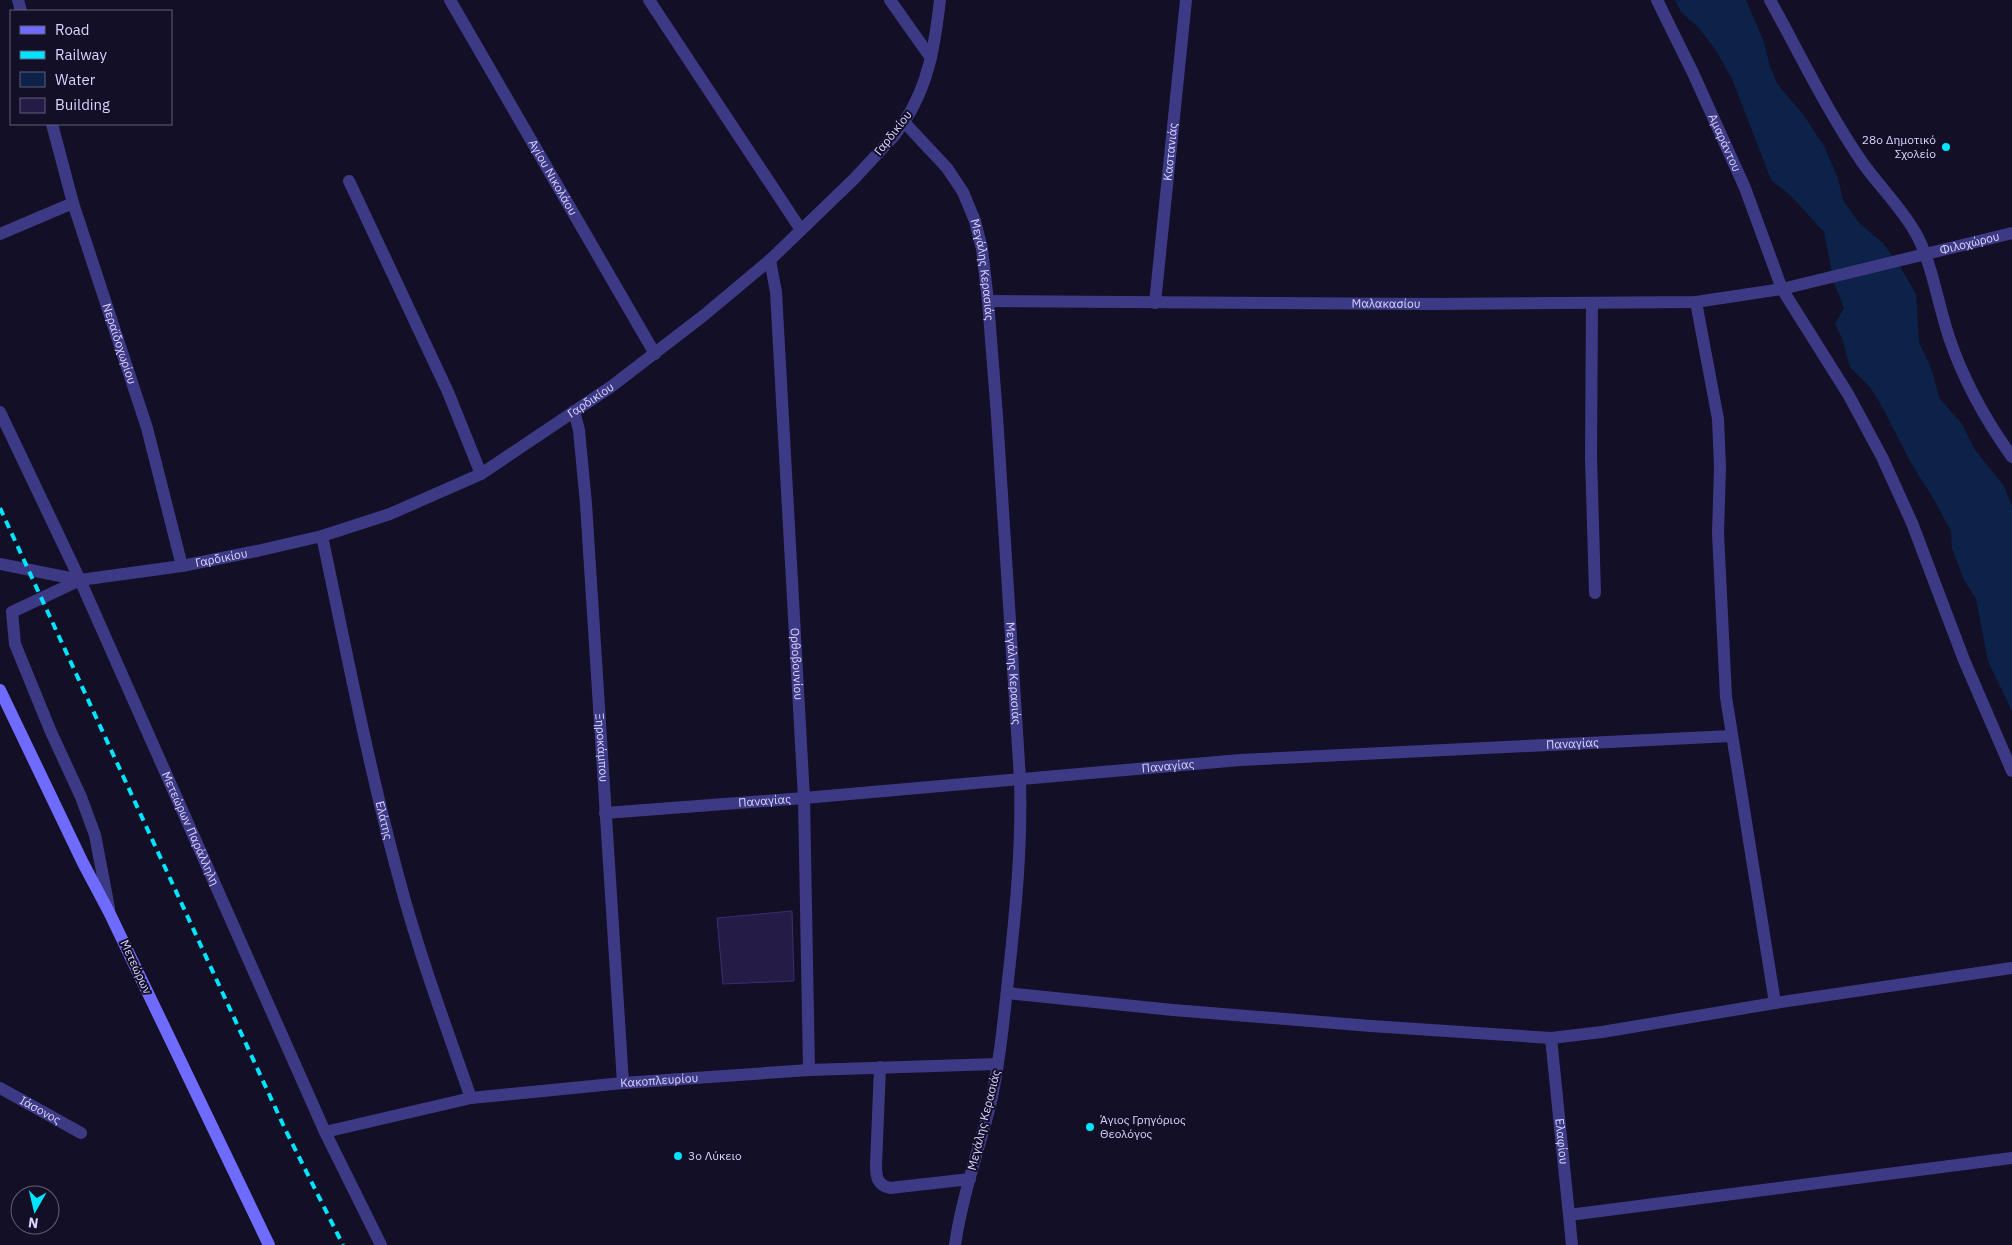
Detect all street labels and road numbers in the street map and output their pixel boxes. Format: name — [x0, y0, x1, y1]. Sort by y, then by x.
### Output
street label: Γαρδικίου — [870, 107, 915, 158]
street label: Αμαράντου — [1705, 111, 1745, 174]
street label: Καστανιάς — [1160, 122, 1180, 182]
street label: Αγίου Νικολάου — [525, 136, 581, 218]
street label: Μεγάλης Κερασιάς — [968, 217, 998, 321]
street label: Φιλοχώρου — [1938, 228, 2001, 257]
street label: Μαλακασίου — [1351, 295, 1421, 311]
street label: Νεραϊδοχωρίου — [100, 301, 140, 386]
street label: Γαρδικίου — [564, 379, 617, 421]
street label: Γαρδικίου — [194, 545, 249, 570]
street label: Μεγάλης Κερασιάς — [1003, 621, 1025, 725]
street label: Ορθοβουνίου — [788, 627, 807, 700]
street label: Ξηροκάμπου — [592, 712, 612, 782]
street label: Παναγίας — [1546, 734, 1599, 752]
street label: Παναγίας — [1141, 756, 1195, 776]
street label: Μετεώρων Παράλληλη — [159, 769, 223, 888]
street label: Παναγίας — [738, 791, 792, 810]
street label: Ελάτης — [372, 799, 396, 841]
street label: Μετεώρων — [117, 937, 156, 996]
street label: Μεγάλης Κερασιάς — [964, 1068, 1003, 1172]
street label: Κακοπλευρίου — [620, 1070, 699, 1090]
street label: Ιάσονος — [17, 1093, 64, 1127]
street label: Ελαφίου — [1552, 1118, 1572, 1165]

